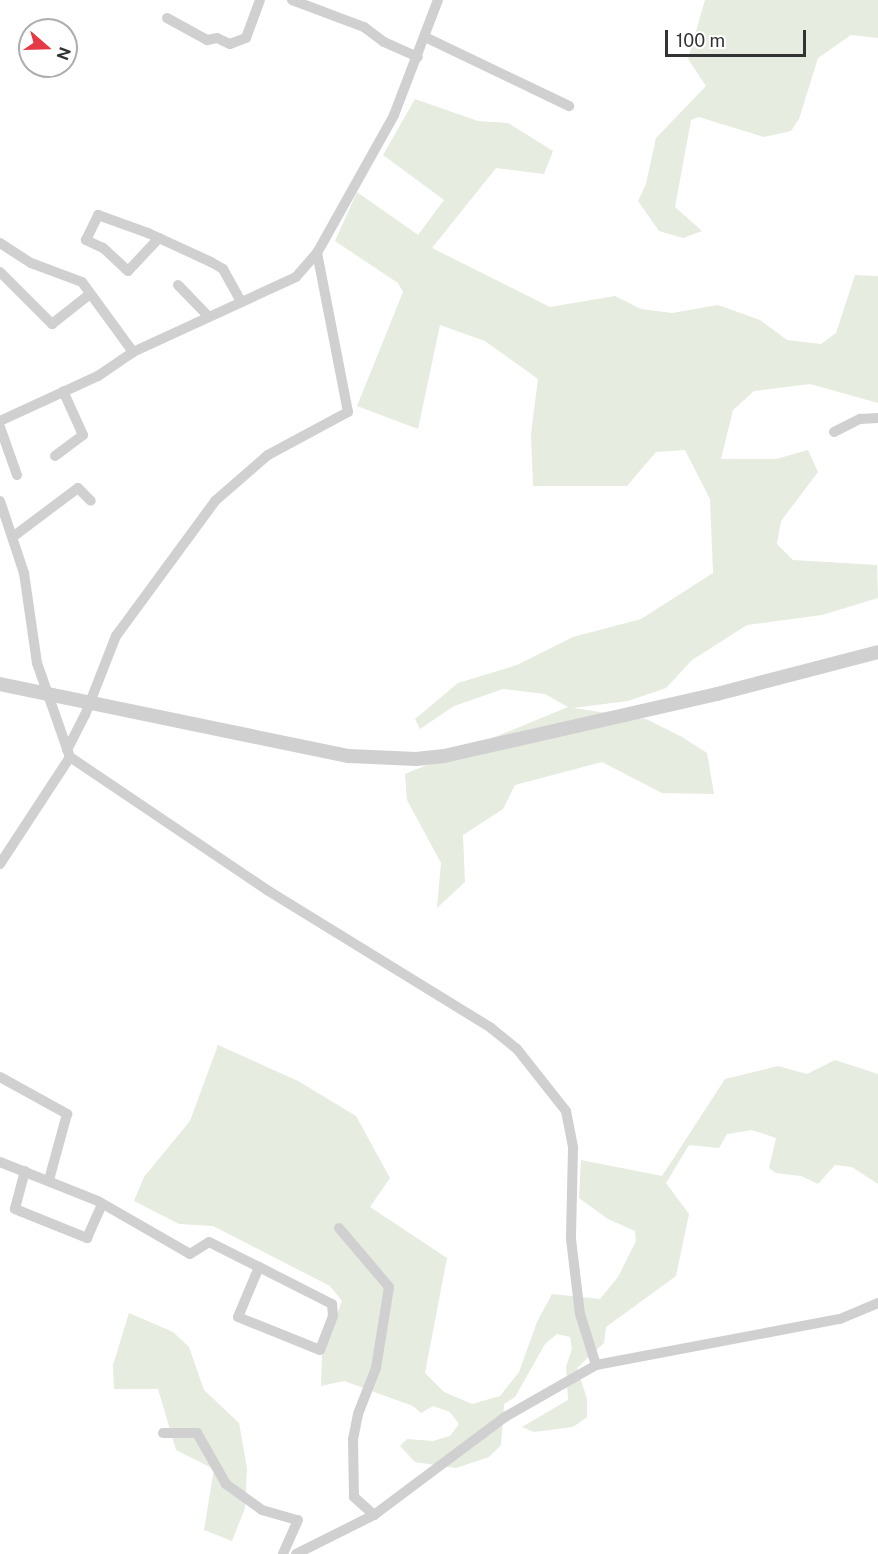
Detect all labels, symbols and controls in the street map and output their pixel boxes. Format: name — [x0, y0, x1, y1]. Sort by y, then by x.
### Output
north arrow — [18, 18, 78, 78]
scale bar — [668, 18, 809, 56]
text: 100 m — [676, 30, 725, 51]
text: N — [52, 45, 75, 63]

